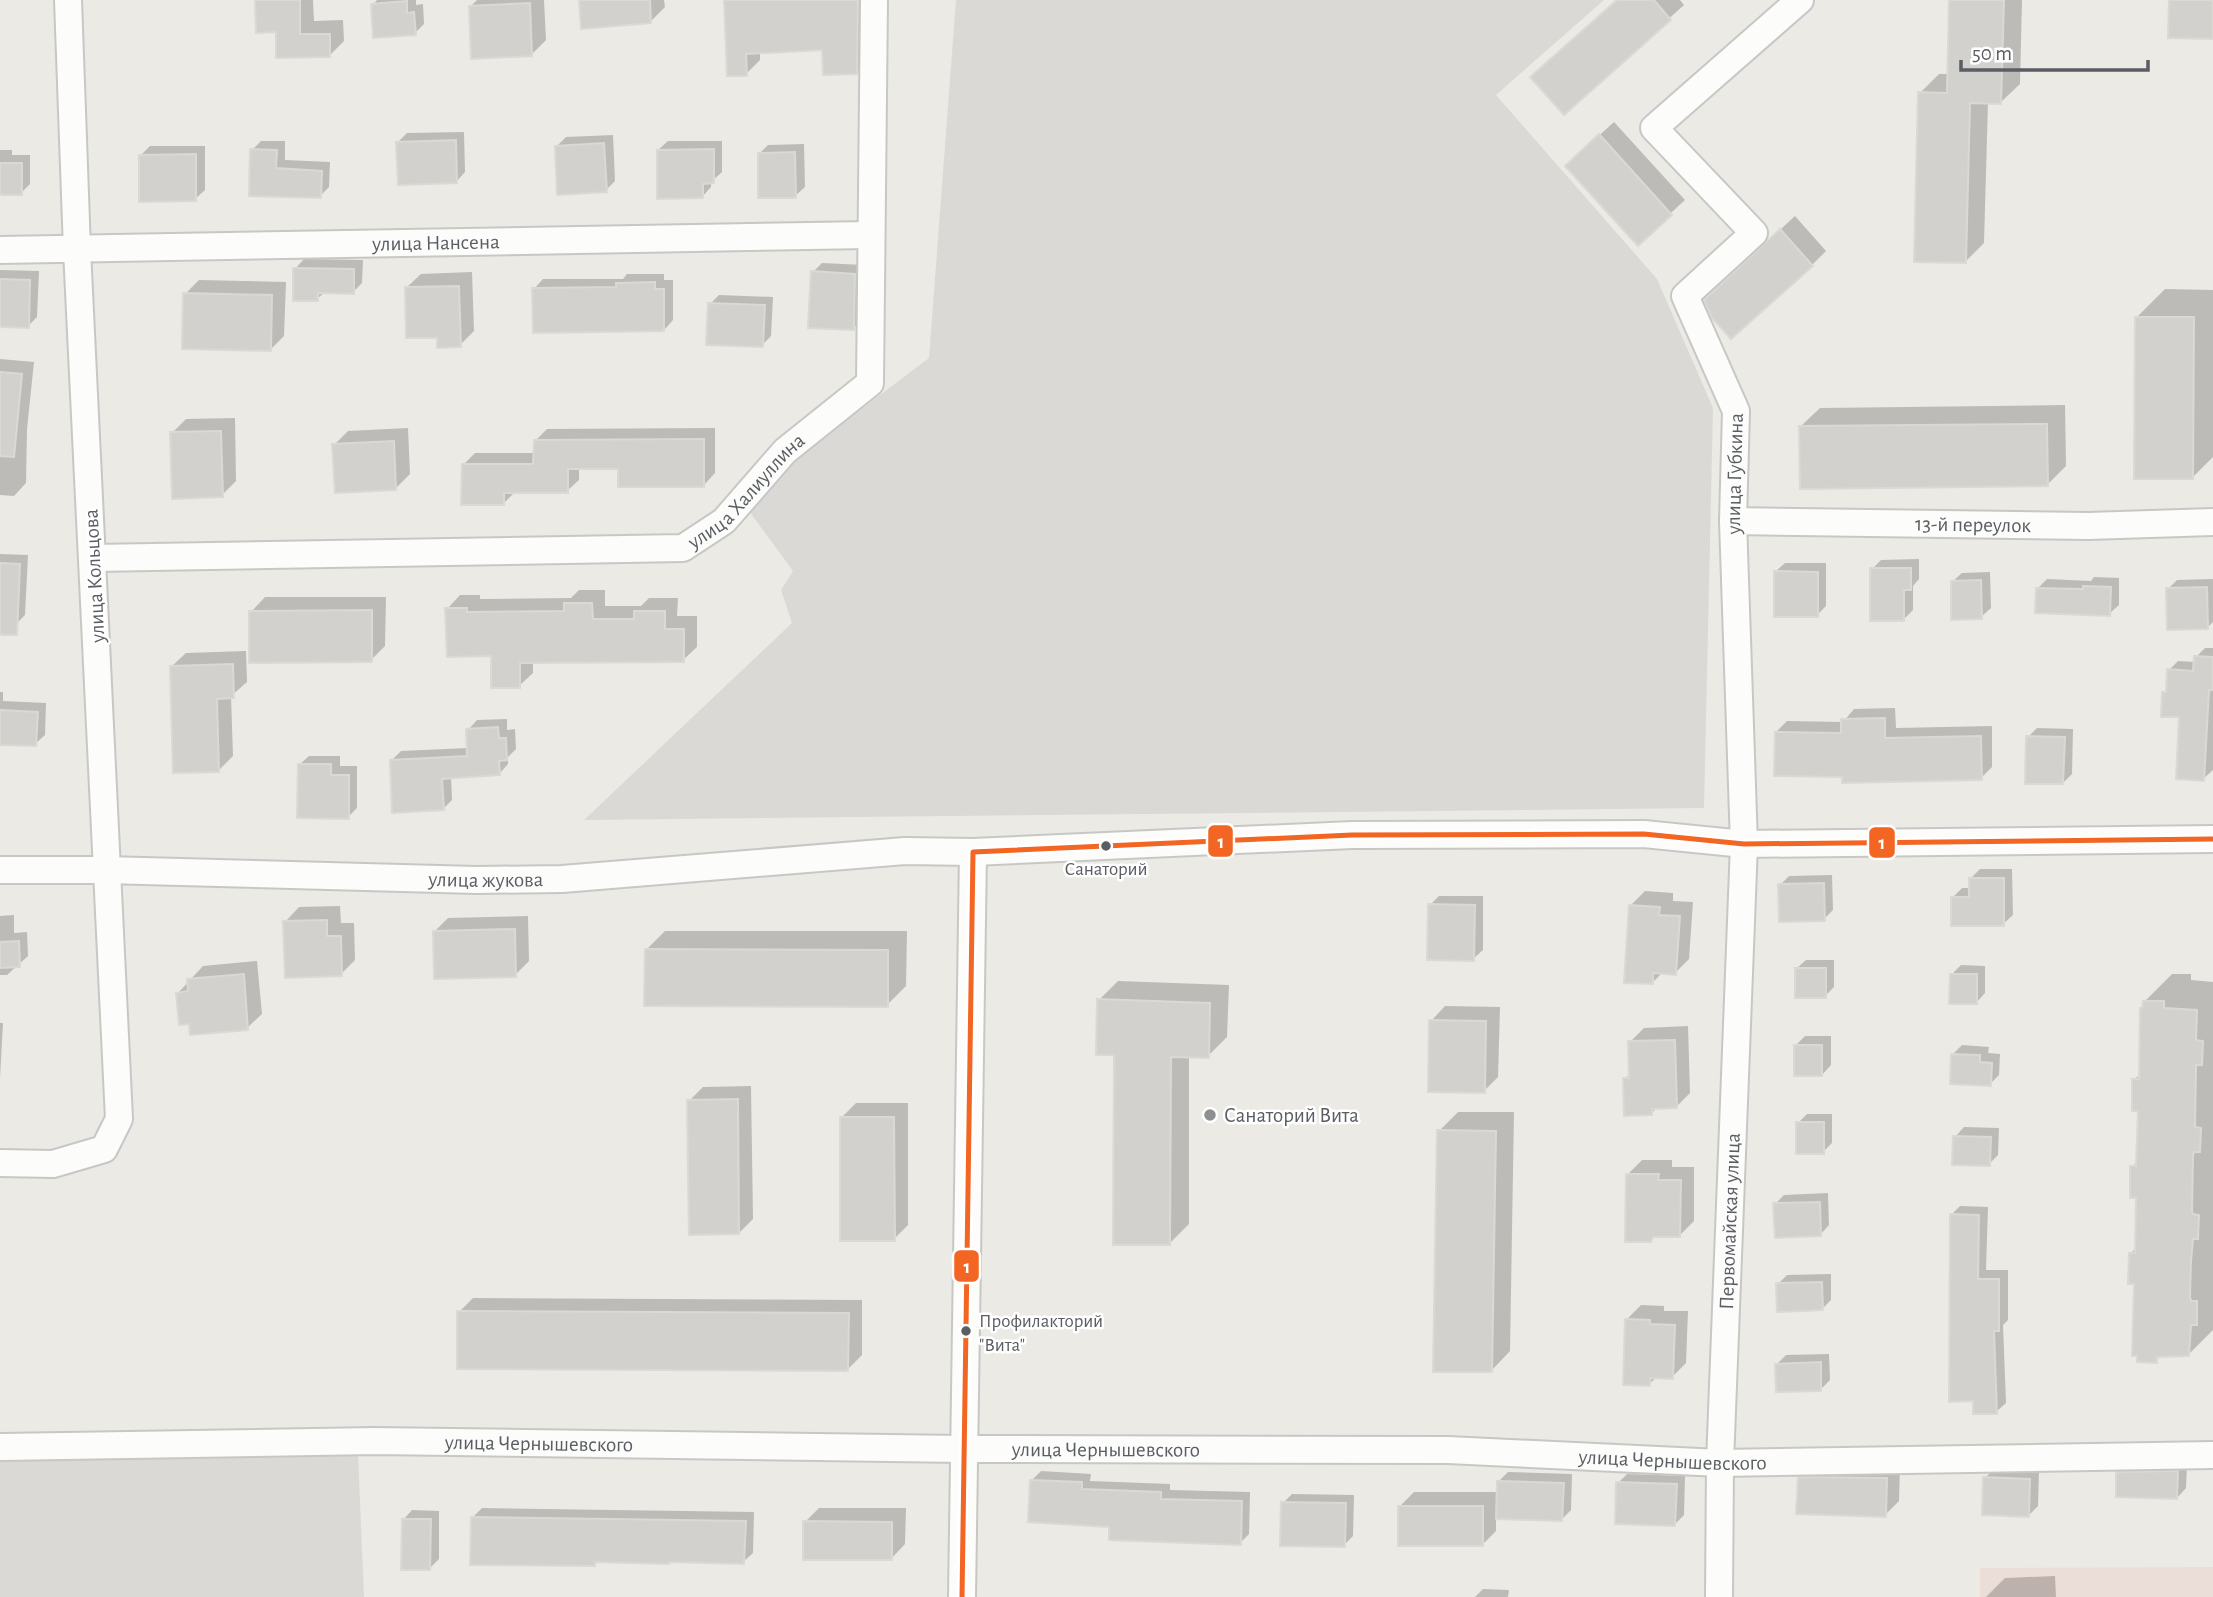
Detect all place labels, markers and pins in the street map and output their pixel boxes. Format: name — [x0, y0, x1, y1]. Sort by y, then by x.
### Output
marker: Санаторий — [1099, 839, 1113, 853]
place label: Санаторий — [1064, 860, 1148, 879]
place label: Санаторий Вита — [1224, 1105, 1359, 1126]
marker: Санаторий Вита — [1202, 1107, 1218, 1123]
place label: Профилакторий "Вита" — [979, 1312, 1103, 1355]
marker: Профилакторий "Вита" — [959, 1324, 973, 1338]

